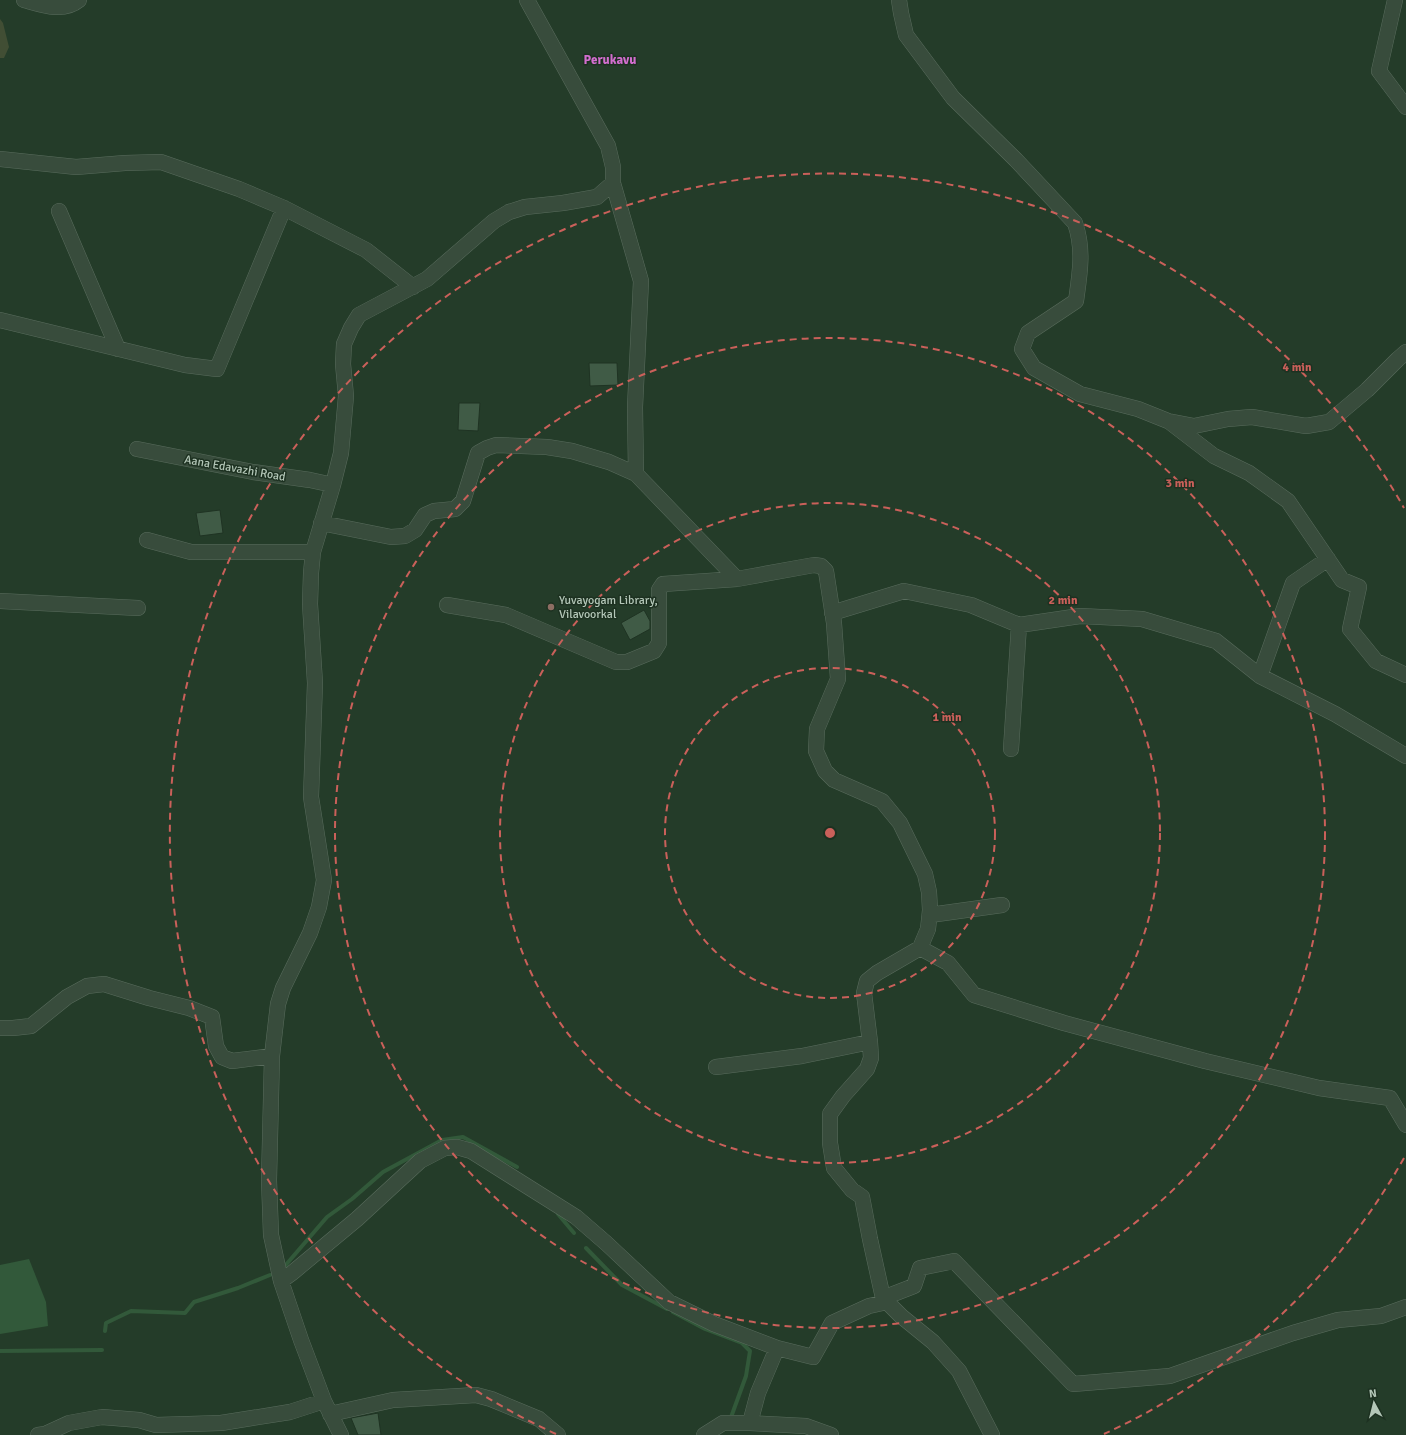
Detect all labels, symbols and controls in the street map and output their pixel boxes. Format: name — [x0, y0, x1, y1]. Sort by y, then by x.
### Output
district label: Perukavu — [584, 52, 636, 68]
text: 4 min — [1283, 360, 1312, 375]
street label: Aana Edavazhi Road — [183, 452, 287, 485]
text: 3 min — [1166, 476, 1195, 491]
place label: Yuvayogam Library, Vilavoorkal — [559, 593, 658, 622]
text: 2 min — [1049, 593, 1078, 608]
marker: Yuvayogam Library, Vilavoorkal — [546, 602, 556, 612]
text: 1 min — [933, 710, 962, 725]
centre of rings — [823, 826, 837, 840]
north arrow — [1354, 1383, 1394, 1423]
text: N — [1368, 1387, 1377, 1400]

